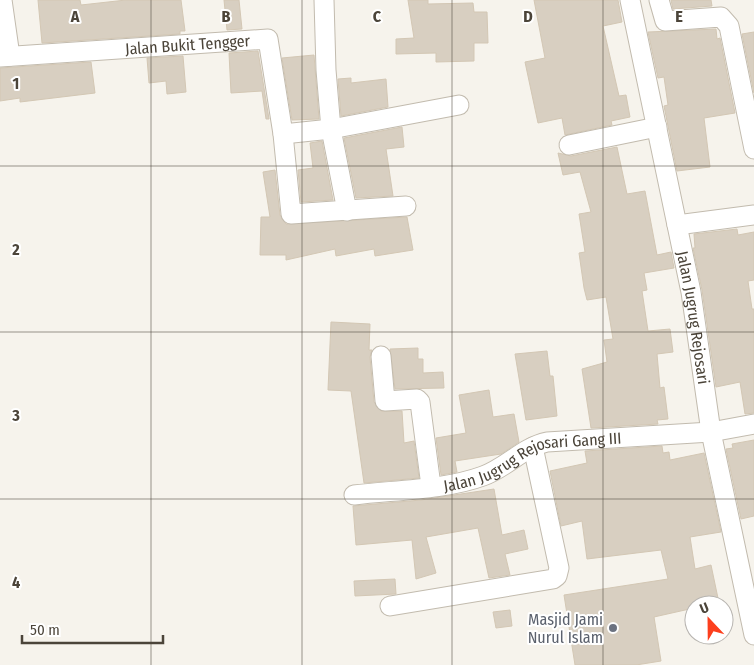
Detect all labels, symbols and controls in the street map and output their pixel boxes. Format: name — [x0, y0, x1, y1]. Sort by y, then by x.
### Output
text: A — [70, 7, 80, 26]
text: B — [222, 7, 231, 26]
text: C — [373, 7, 382, 26]
text: D — [523, 7, 533, 26]
text: E — [675, 7, 683, 26]
street label: Jalan Bukit Tengger — [125, 31, 251, 58]
text: 1 — [13, 74, 19, 93]
text: 2 — [11, 240, 20, 259]
street label: Jalan Jugrug Rejosari — [673, 249, 714, 386]
text: 3 — [11, 406, 20, 425]
street label: Jalan Jugrug Rejosari Gang III — [442, 428, 622, 495]
text: 4 — [12, 573, 20, 592]
north arrow — [684, 595, 734, 645]
text: U — [697, 599, 711, 618]
place label: Masjid Jami Nurul Islam — [528, 610, 603, 647]
scale bar — [22, 612, 164, 644]
text: 50 m — [30, 621, 60, 639]
marker: Masjid Jami Nurul Islam — [607, 622, 619, 634]

